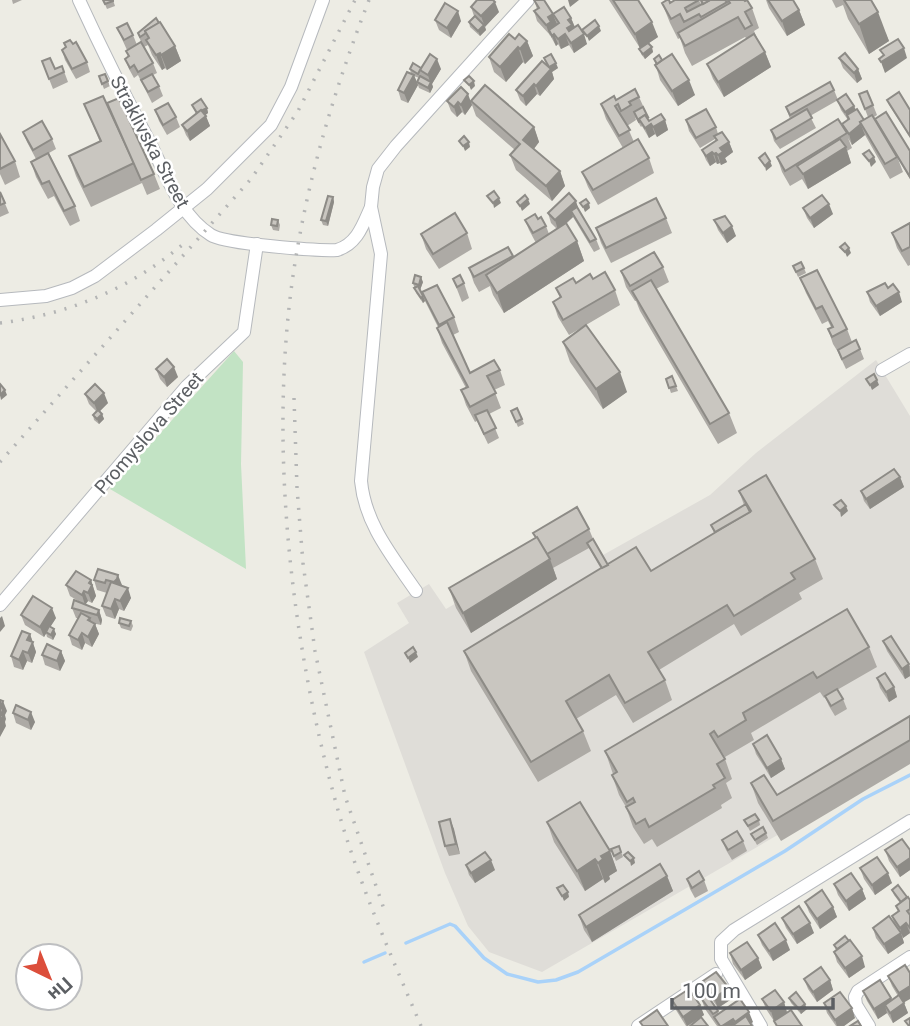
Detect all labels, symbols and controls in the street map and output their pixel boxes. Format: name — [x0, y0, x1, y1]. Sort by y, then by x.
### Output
street label: Straklivska Street — [105, 72, 195, 212]
street label: Promyslova Street — [90, 367, 208, 499]
north arrow — [14, 942, 84, 1012]
scale bar — [672, 967, 833, 1011]
text: Пн — [44, 972, 77, 1006]
text: 100 m — [682, 979, 741, 1003]

